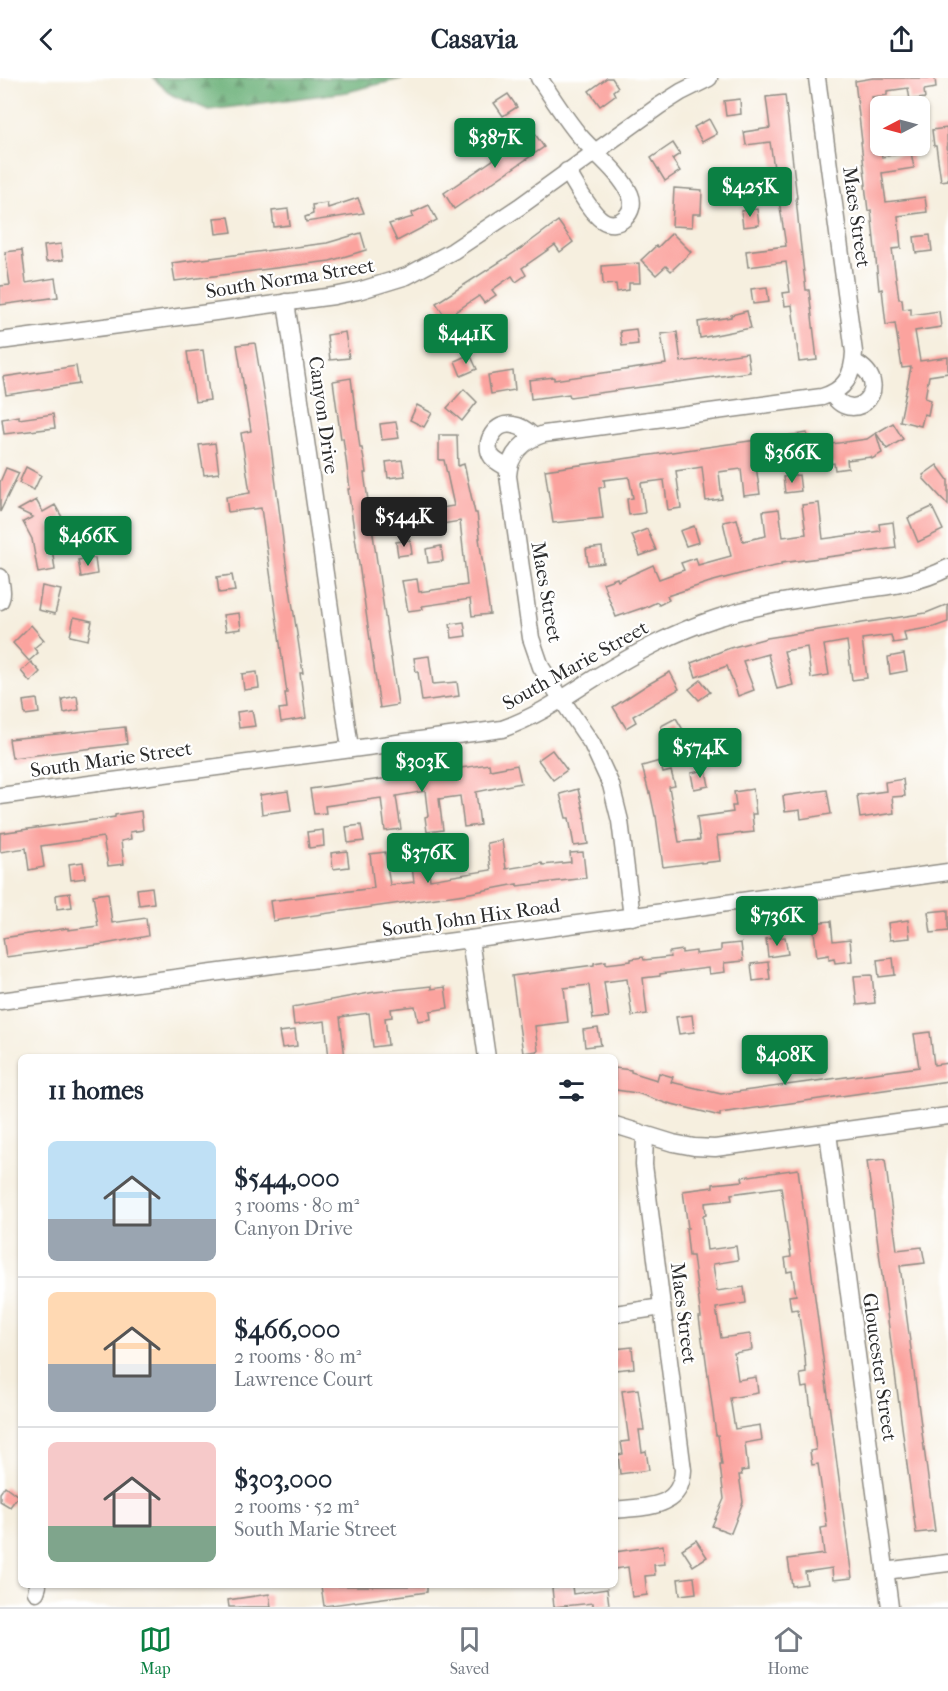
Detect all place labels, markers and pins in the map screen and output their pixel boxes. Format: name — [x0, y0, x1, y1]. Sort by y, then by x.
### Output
pin: $387K — [453, 118, 537, 169]
pin: $425K — [708, 167, 792, 218]
pin: $441K — [424, 314, 508, 365]
pin: $366K — [750, 433, 834, 484]
pin: $544K — [362, 497, 446, 548]
pin: $466K — [46, 516, 130, 567]
pin: $574K — [658, 728, 742, 779]
pin: $303K — [380, 742, 464, 793]
pin: $376K — [386, 833, 470, 884]
pin: $736K — [735, 896, 819, 947]
pin: $408K — [743, 1035, 827, 1086]

